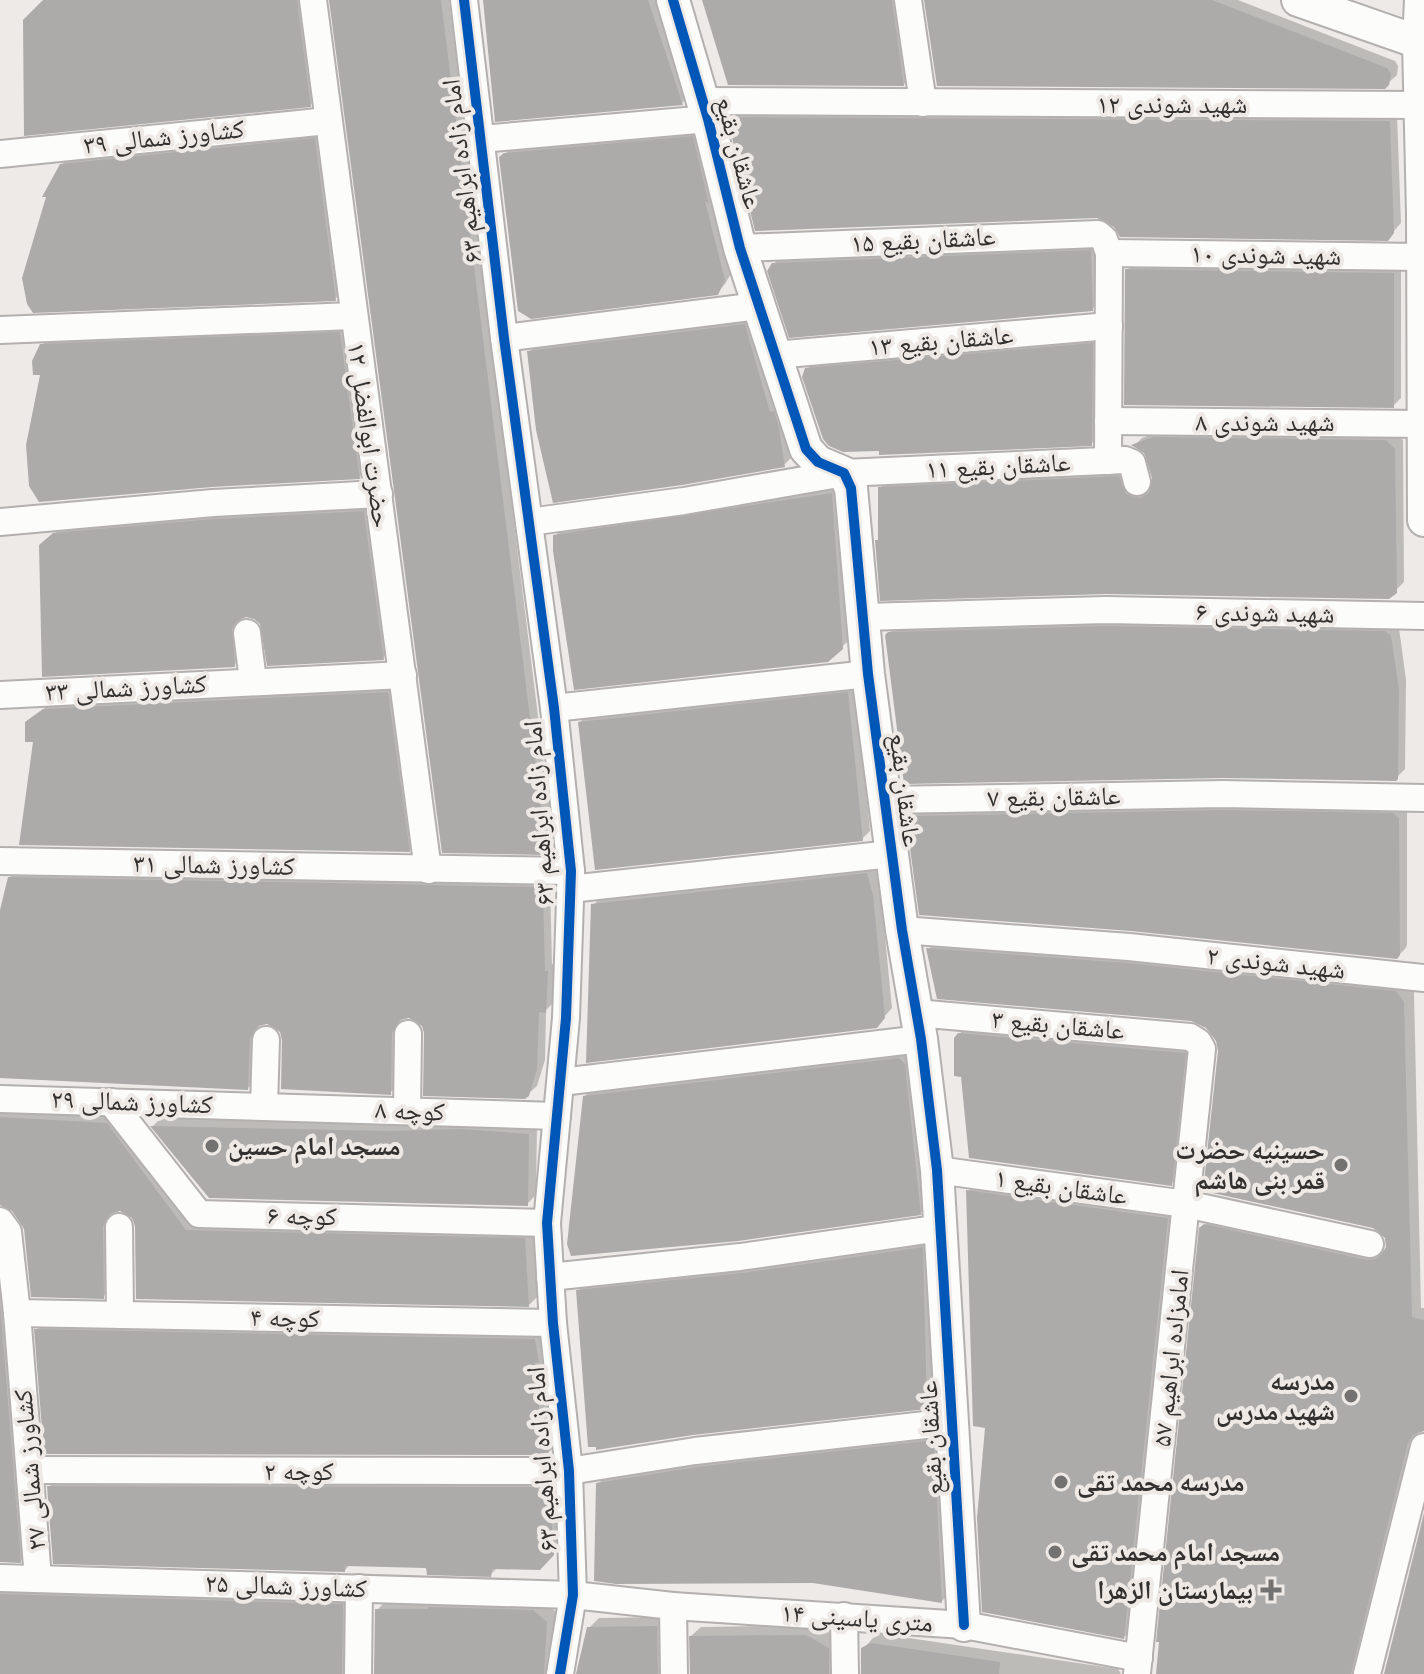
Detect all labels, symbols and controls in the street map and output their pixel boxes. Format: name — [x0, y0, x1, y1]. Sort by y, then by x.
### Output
street label: امام زاده ابراهیم ۶۳ — [435, 77, 491, 265]
street label: شهید شوندی ۱۲ — [1097, 89, 1247, 120]
street label: عاشقان بقیع — [708, 94, 769, 213]
street label: کشاورز شمالی ۳۹ — [82, 113, 246, 161]
street label: عاشقان بقیع ۱۵ — [850, 221, 996, 260]
street label: شهید شوندی ۱۰ — [1190, 238, 1342, 272]
street label: عاشقان بقیع ۱۳ — [868, 319, 1015, 364]
street label: حضرت ابوالفضل ۱۲ — [341, 340, 397, 530]
street label: شهید شوندی ۸ — [1196, 407, 1334, 438]
street label: عاشقان بقیع ۱۱ — [925, 447, 1071, 486]
street label: شهید شوندی ۶ — [1195, 596, 1335, 630]
street label: کشاورز شمالی ۳۳ — [44, 668, 208, 708]
street label: امام زاده ابراهیم ۶۳ — [517, 719, 563, 907]
street label: عاشقان بقیع — [882, 731, 927, 849]
street label: عاشقان بقیع ۷ — [987, 780, 1121, 815]
street label: کشاورز شمالی ۳۱ — [133, 848, 295, 882]
street label: شهید شوندی ۲ — [1205, 940, 1347, 986]
street label: عاشقان بقیع ۳ — [990, 1004, 1126, 1047]
street label: کشاورز شمالی ۲۹ — [51, 1084, 214, 1120]
street label: کوچه ۸ — [375, 1094, 446, 1128]
place label: مسجد امام حسین — [228, 1131, 401, 1164]
place label: حسینیه حضرت قمر بنی هاشم — [1175, 1135, 1325, 1198]
marker: مسجد امام حسین — [203, 1137, 221, 1155]
marker: حسینیه حضرت قمر بنی هاشم — [1332, 1156, 1350, 1174]
street label: عاشقان بقیع ۱ — [993, 1162, 1129, 1213]
street label: کوچه ۶ — [267, 1200, 337, 1232]
street label: امامزاده ابراهیم ۵۷ — [1146, 1268, 1197, 1448]
street label: کوچه ۴ — [250, 1302, 320, 1334]
street label: امام زاده ابراهیم ۶۳ — [520, 1365, 566, 1553]
place label: مدرسه شهید مدرس — [1216, 1366, 1335, 1427]
street label: عاشقان بقیع — [913, 1380, 950, 1496]
marker: مدرسه شهید مدرس — [1342, 1387, 1360, 1405]
street label: کشاورز شمالی ۲۷ — [7, 1388, 52, 1552]
street label: کوچه ۲ — [264, 1456, 334, 1487]
place label: مدرسه محمد تقی — [1077, 1467, 1245, 1498]
marker: مدرسه محمد تقی — [1052, 1473, 1070, 1491]
place label: مسجد امام محمد تقی — [1071, 1537, 1280, 1570]
marker: مسجد امام محمد تقی — [1046, 1543, 1064, 1561]
street label: کشاورز شمالی ۲۵ — [205, 1568, 368, 1604]
place label: بیمارستان الزهرا — [1097, 1575, 1253, 1606]
marker: بیمارستان الزهرا — [1260, 1579, 1282, 1601]
street label: ۱۴ متری یاسینی — [780, 1597, 934, 1639]

